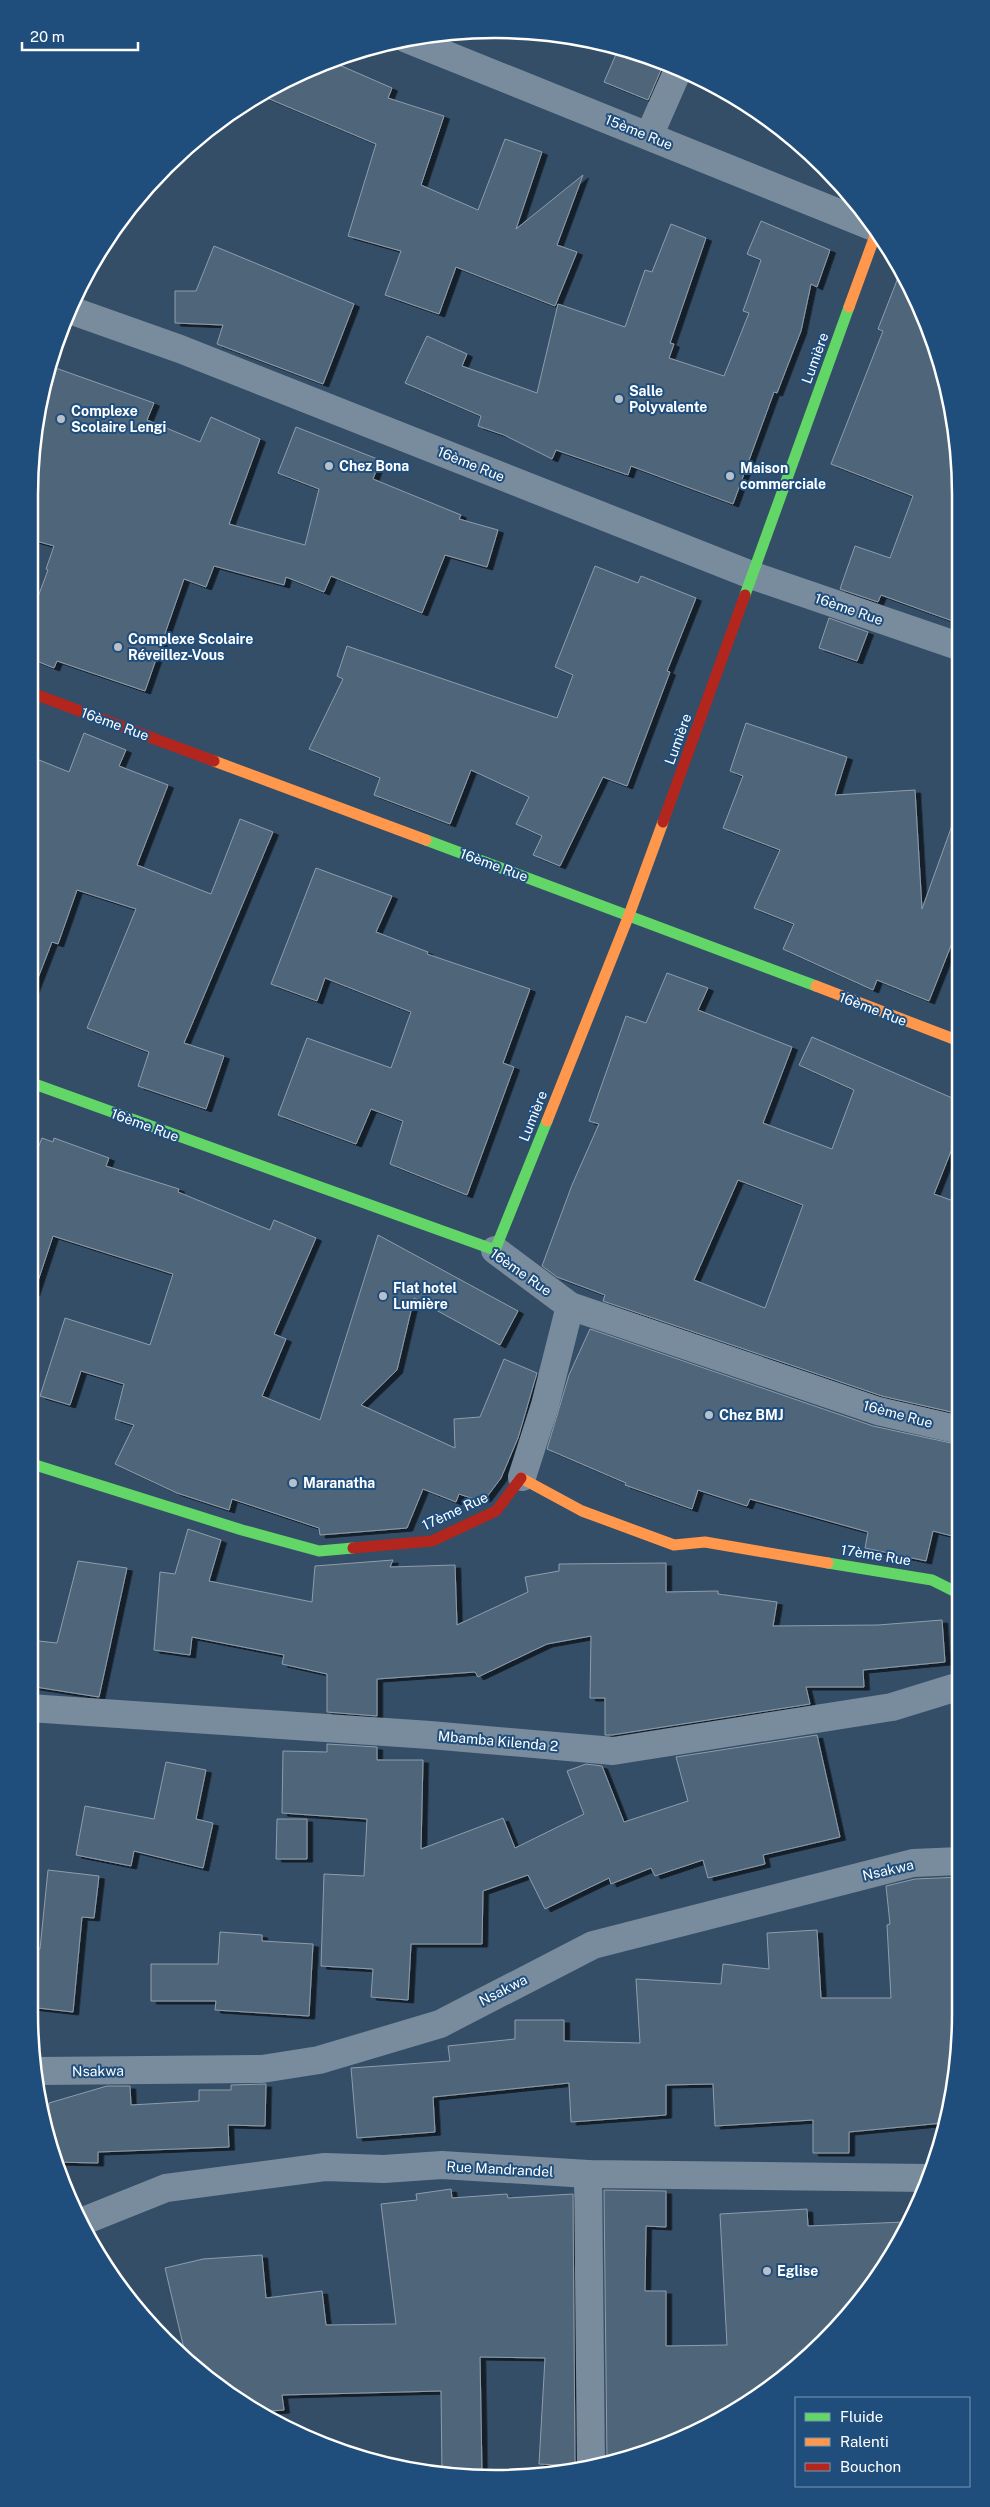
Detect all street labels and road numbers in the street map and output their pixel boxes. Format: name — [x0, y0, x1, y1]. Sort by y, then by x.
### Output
street label: 15ème Rue — [603, 111, 675, 153]
street label: Lumière — [798, 330, 832, 386]
street label: 16ème Rue — [435, 443, 507, 485]
street label: 16ème Rue — [813, 590, 885, 628]
street label: 16ème Rue — [79, 704, 151, 744]
street label: Lumière — [661, 711, 695, 767]
street label: 16ème Rue — [458, 845, 530, 885]
street label: 16ème Rue — [837, 989, 909, 1029]
street label: Lumière — [516, 1088, 550, 1144]
street label: 16ème Rue — [109, 1105, 181, 1145]
street label: 16ème Rue — [487, 1245, 555, 1299]
street label: 16ème Rue — [862, 1397, 934, 1431]
street label: 17ème Rue — [420, 1489, 491, 1533]
street label: 17ème Rue — [840, 1542, 912, 1568]
street label: Mbamba Kilenda 2 — [437, 1728, 559, 1754]
street label: Nsakwa — [861, 1856, 915, 1884]
street label: Nsakwa — [476, 1971, 530, 2009]
street label: Nsakwa — [72, 2063, 124, 2079]
street label: Rue Mandrandel — [446, 2158, 554, 2180]

